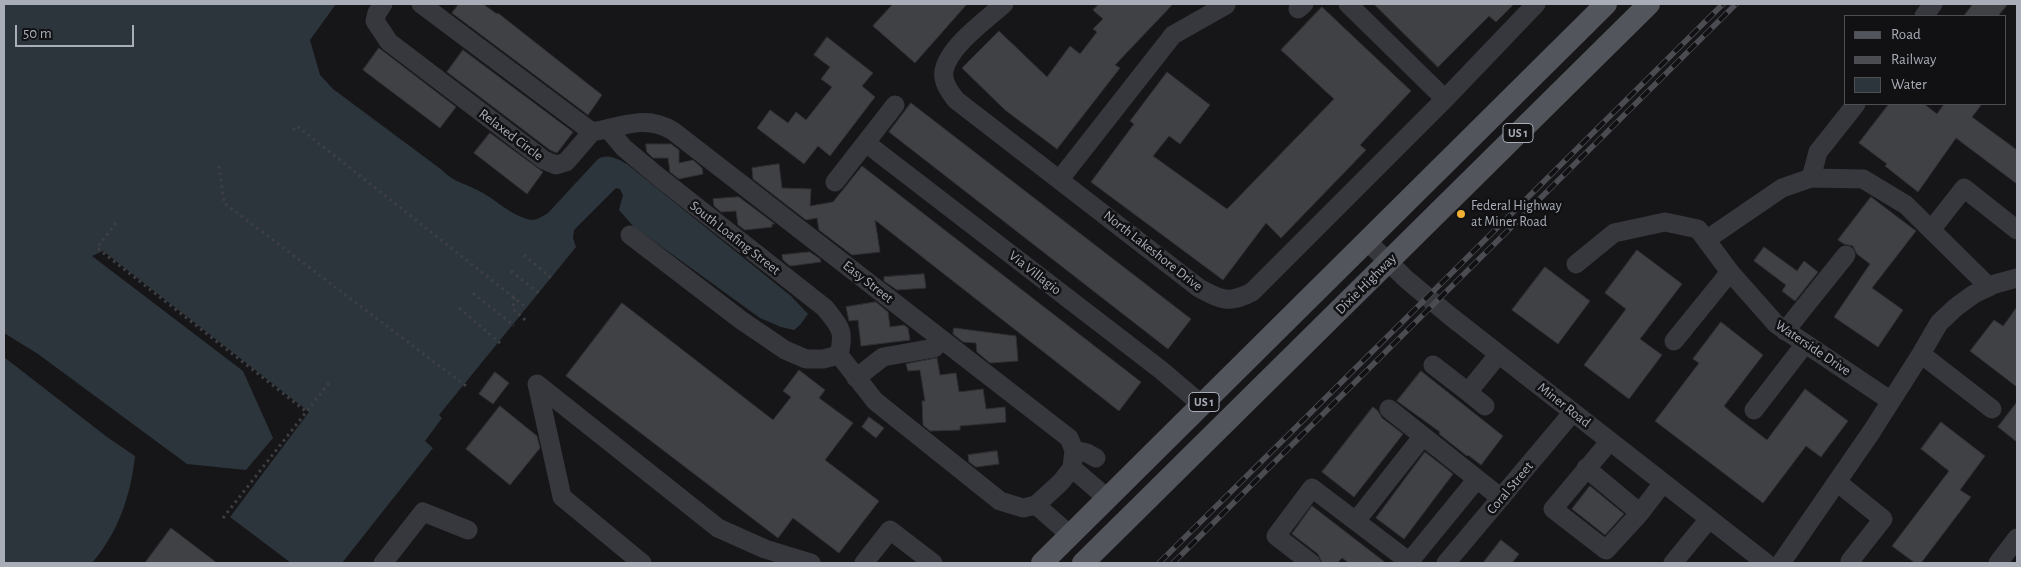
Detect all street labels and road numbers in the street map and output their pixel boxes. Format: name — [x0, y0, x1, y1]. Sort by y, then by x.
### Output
street label: Relaxed Circle — [476, 105, 546, 165]
road number: US 1 — [1503, 124, 1533, 142]
street label: South Loafing Street — [686, 197, 784, 279]
street label: North Lakeshore Drive — [1100, 207, 1206, 295]
street label: Via Villagio — [1005, 247, 1065, 299]
street label: Dixie Highway — [1332, 250, 1400, 318]
street label: Easy Street — [839, 257, 897, 307]
street label: Waterside Drive — [1772, 317, 1854, 379]
street label: Miner Road — [1534, 379, 1594, 431]
road number: US 1 — [1189, 392, 1219, 412]
street label: Coral Street — [1483, 458, 1537, 518]

